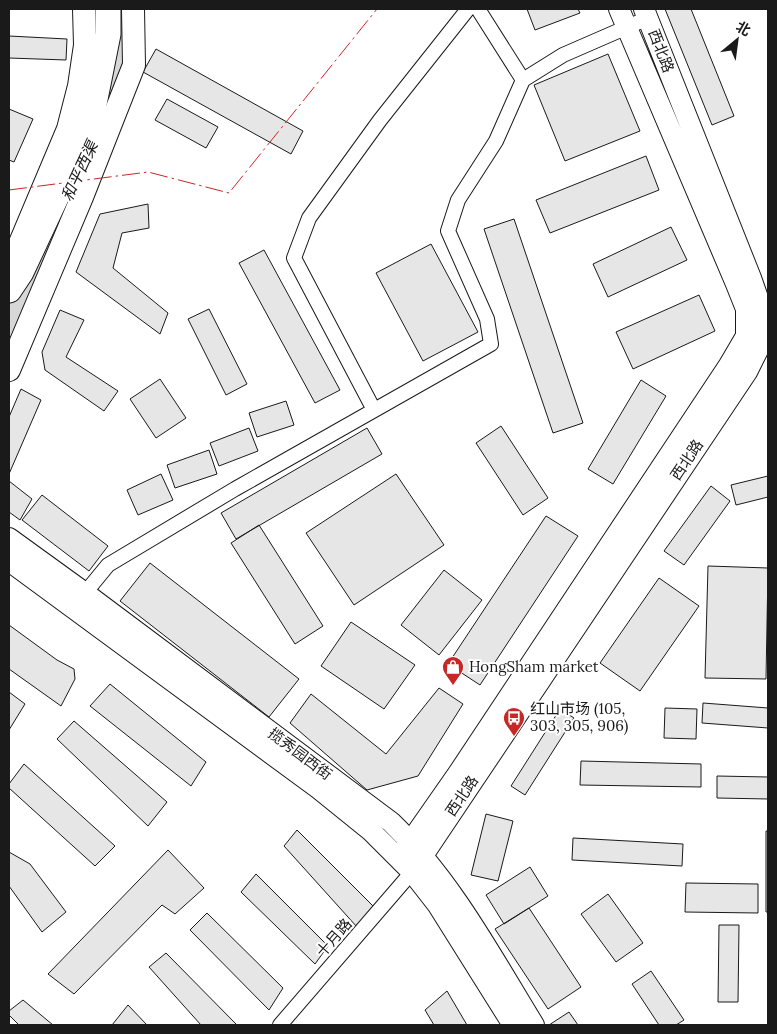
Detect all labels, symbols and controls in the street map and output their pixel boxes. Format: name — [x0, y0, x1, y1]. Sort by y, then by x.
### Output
north arrow — [712, 15, 762, 65]
text: 北 — [733, 17, 754, 40]
street label: 西北路 — [645, 26, 678, 75]
water label: 和平西渠 — [56, 136, 102, 204]
street label: 西北路 — [666, 436, 707, 484]
shop icon: HongSham market — [441, 655, 465, 686]
place label: HongSham market — [469, 657, 599, 676]
place label: 红山市场 (105, 303, 305, 906) — [530, 699, 629, 736]
bus stop icon: 红山市场 (105, 303, 305, 906) — [502, 706, 526, 737]
street label: 揽秀园西街 — [265, 723, 336, 784]
street label: 西北路 — [441, 772, 482, 820]
street label: 十月路 — [312, 914, 356, 961]

